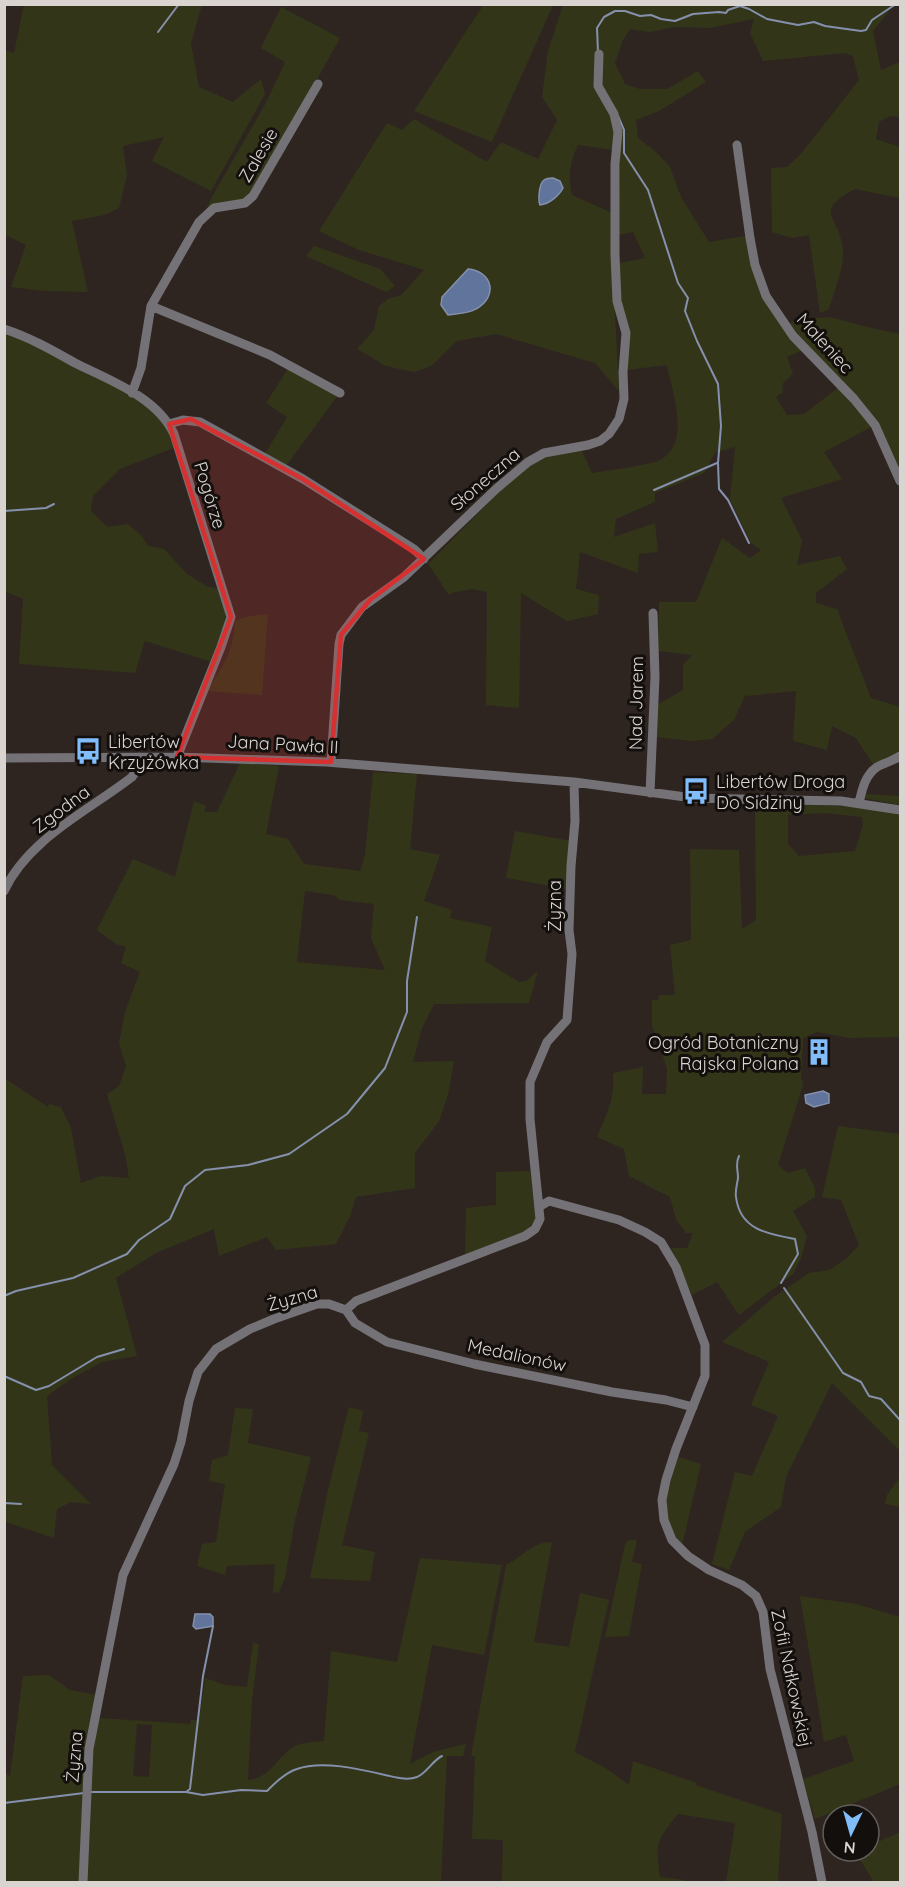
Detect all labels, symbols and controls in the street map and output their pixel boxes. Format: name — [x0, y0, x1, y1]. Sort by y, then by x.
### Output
street label: Zalesie — [233, 124, 283, 186]
street label: Maleniec — [792, 308, 858, 378]
street label: Słoneczna — [445, 442, 525, 516]
street label: Pogórze — [189, 459, 231, 531]
street label: Nad Jarem — [624, 656, 648, 750]
place label: Libertów Krzyżówka — [108, 730, 199, 774]
street label: Jana Pawła II — [227, 730, 339, 758]
bus stop icon: Libertów Krzyżówka — [73, 736, 103, 766]
place label: Libertów Droga Do Sidziny — [716, 770, 845, 814]
bus stop icon: Libertów Droga Do Sidziny — [681, 776, 711, 806]
street label: Zgodna — [28, 780, 94, 838]
street label: Żyzna — [543, 880, 566, 932]
place label: Ogród Botaniczny Rajska Polana — [648, 1031, 799, 1075]
building icon: Ogród Botaniczny Rajska Polana — [804, 1037, 834, 1067]
street label: Żyzna — [264, 1280, 320, 1316]
street label: Medalionów — [465, 1333, 569, 1377]
street label: Zofii Nałkowskiej — [766, 1607, 818, 1749]
street label: Żyzna — [60, 1730, 88, 1784]
north arrow — [821, 1803, 881, 1863]
text: N — [843, 1837, 856, 1858]

